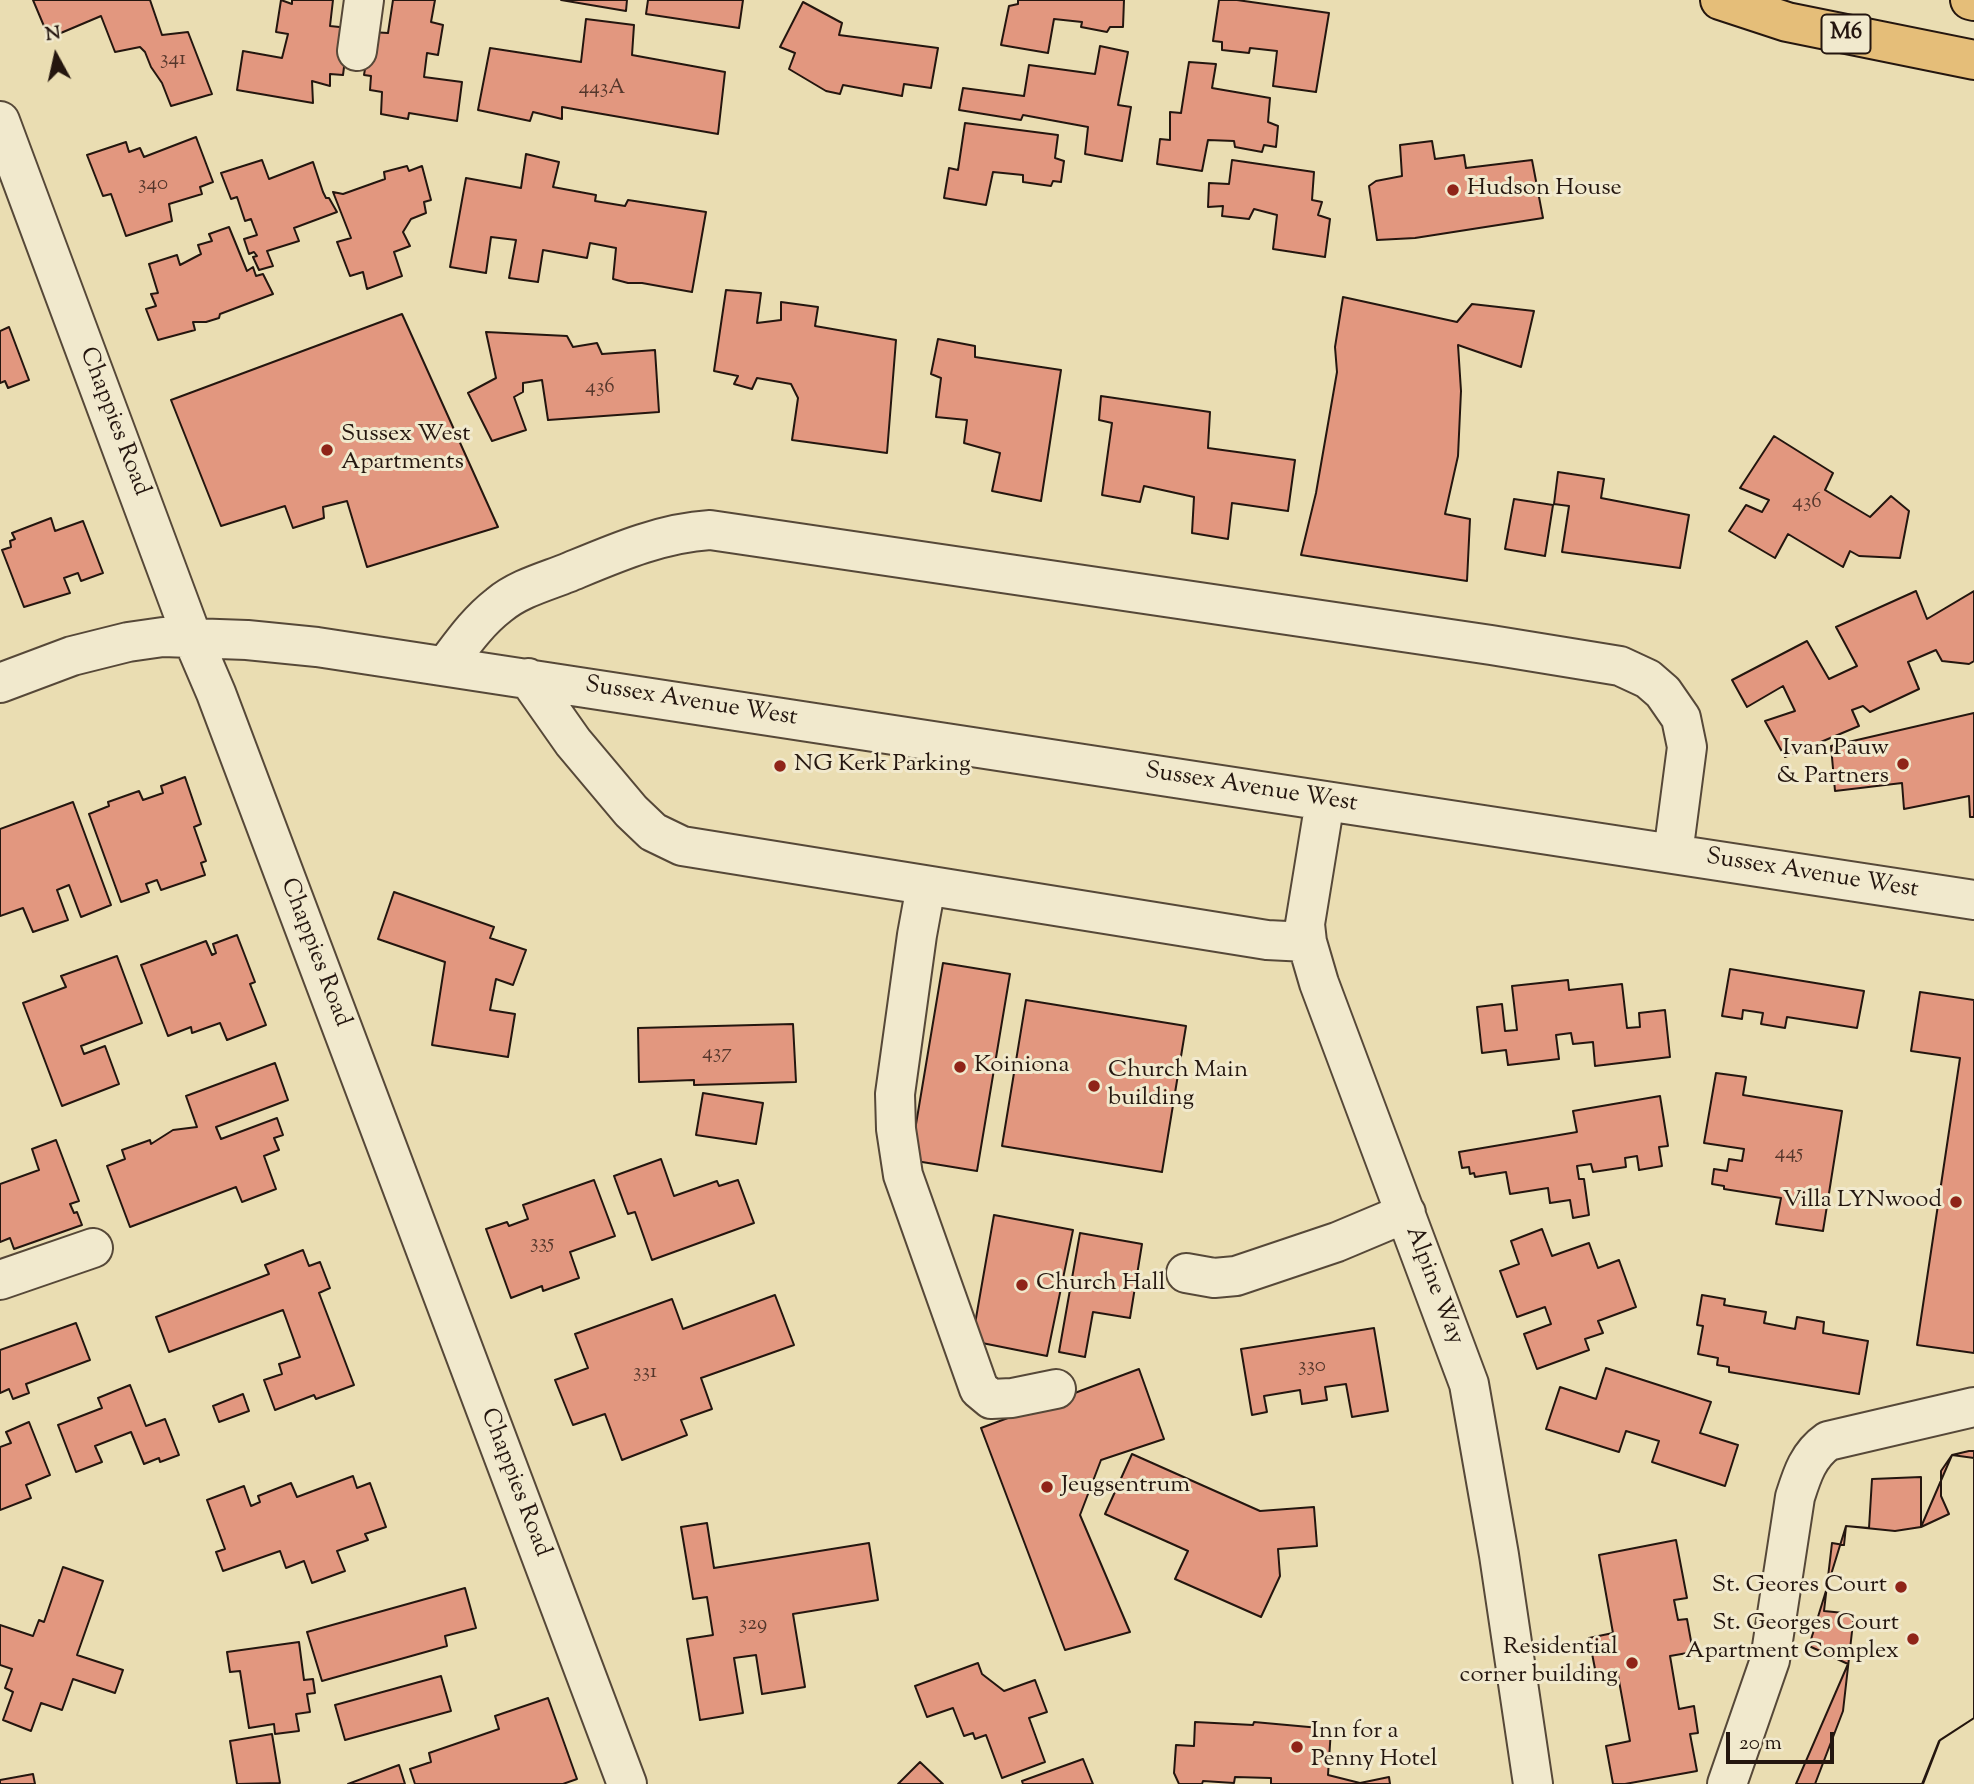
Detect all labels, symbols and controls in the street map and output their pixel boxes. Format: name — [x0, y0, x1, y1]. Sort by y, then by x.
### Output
road number: M6 — [1822, 14, 1870, 54]
text: N — [44, 20, 62, 49]
north arrow — [21, 21, 91, 91]
house number: 341 — [160, 47, 186, 73]
house number: 443A — [579, 76, 625, 102]
house number: 340 — [138, 172, 168, 198]
place label: Hudson House — [1467, 176, 1622, 204]
marker: Hudson House — [1445, 182, 1461, 198]
street label: Chappies Road — [71, 344, 155, 500]
house number: 436 — [585, 375, 615, 401]
place label: Sussex West Apartments — [341, 422, 470, 478]
marker: Sussex West Apartments — [319, 442, 335, 458]
house number: 436 — [1792, 490, 1822, 516]
street label: Sussex Avenue West — [583, 672, 799, 734]
place label: Ivan Pauw & Partners — [1776, 736, 1889, 792]
place label: NG Kerk Parking — [794, 752, 971, 780]
marker: Ivan Pauw & Partners — [1895, 756, 1911, 772]
marker: NG Kerk Parking — [772, 758, 788, 774]
street label: Sussex Avenue West — [1143, 758, 1359, 820]
street label: Sussex Avenue West — [1704, 844, 1920, 906]
street label: Chappies Road — [272, 875, 356, 1031]
house number: 437 — [702, 1041, 732, 1067]
place label: Koiniona — [974, 1053, 1070, 1081]
place label: Church Main building — [1108, 1058, 1248, 1114]
marker: Koiniona — [952, 1059, 968, 1075]
marker: Church Main building — [1086, 1078, 1102, 1094]
house number: 445 — [1775, 1141, 1803, 1167]
place label: Villa LYNwood — [1783, 1188, 1942, 1216]
marker: Villa LYNwood — [1948, 1194, 1964, 1210]
street label: Alpine Way — [1397, 1223, 1469, 1349]
house number: 335 — [530, 1231, 554, 1257]
place label: Church Hall — [1036, 1271, 1165, 1299]
marker: Church Hall — [1014, 1277, 1030, 1293]
house number: 330 — [1298, 1354, 1326, 1380]
house number: 331 — [633, 1360, 657, 1386]
street label: Chappies Road — [472, 1405, 556, 1561]
place label: Jeugsentrum — [1061, 1473, 1190, 1501]
marker: Jeugsentrum — [1039, 1479, 1055, 1495]
place label: St. Geores Court — [1712, 1573, 1887, 1601]
marker: St. Geores Court — [1893, 1579, 1909, 1595]
place label: St. Georges Court Apartment Complex — [1685, 1611, 1899, 1667]
house number: 329 — [739, 1612, 767, 1638]
marker: St. Georges Court Apartment Complex — [1905, 1631, 1921, 1647]
place label: Residential corner building — [1460, 1635, 1618, 1691]
marker: Residential corner building — [1624, 1655, 1640, 1671]
scale bar — [1729, 1718, 1838, 1762]
place label: Inn for a Penny Hotel — [1311, 1719, 1437, 1775]
text: 20 m — [1739, 1729, 1782, 1759]
marker: Inn for a Penny Hotel — [1289, 1739, 1305, 1755]

